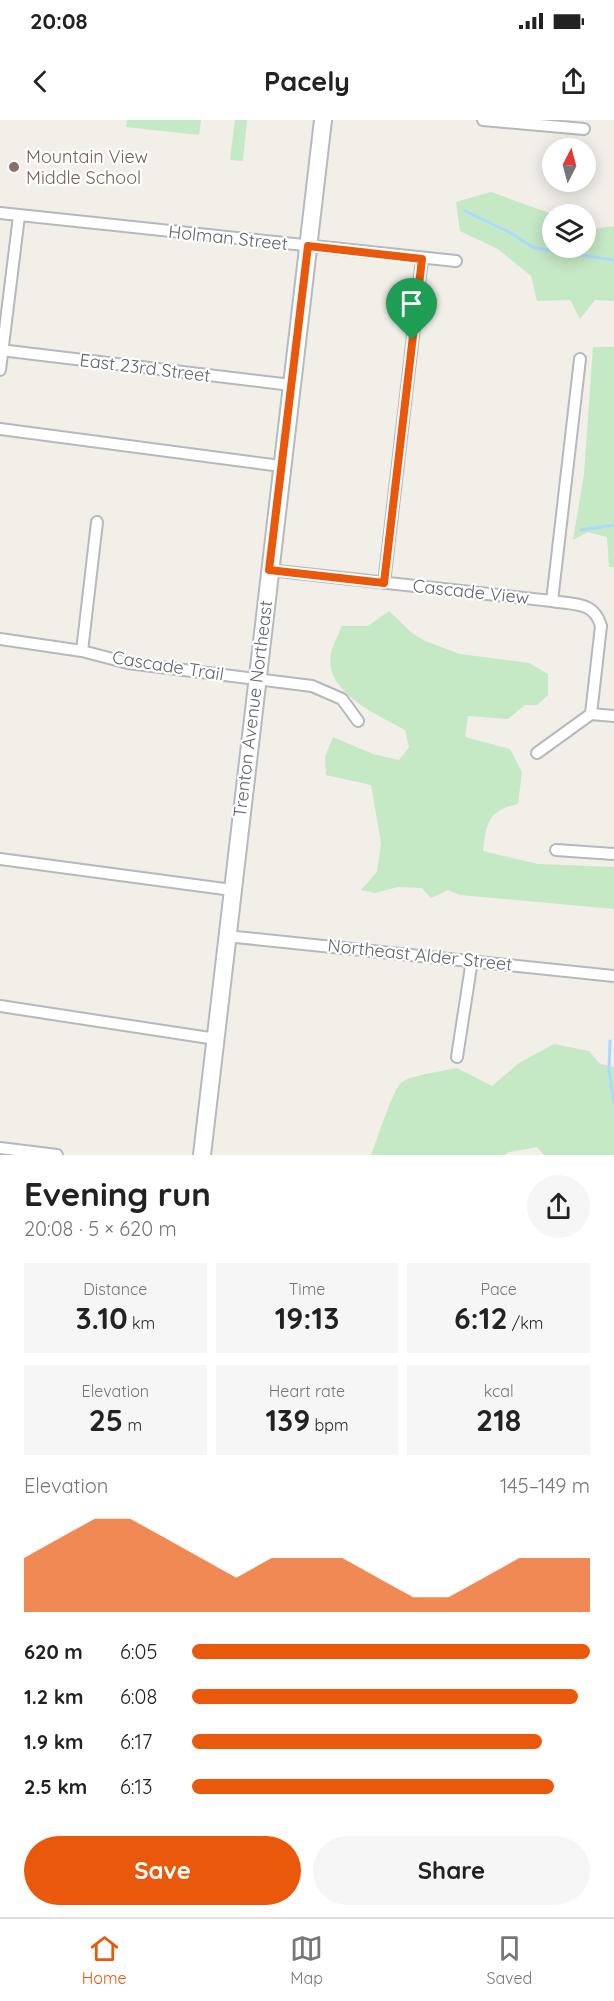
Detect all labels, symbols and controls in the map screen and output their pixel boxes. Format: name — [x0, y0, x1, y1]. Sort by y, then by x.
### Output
text: 20:08 — [30, 7, 88, 35]
text: Pacely — [264, 64, 350, 98]
icon: back — [24, 65, 57, 98]
icon: share — [557, 65, 590, 98]
north arrow — [542, 138, 596, 192]
map controls — [542, 138, 596, 258]
place label: Mountain View Middle School — [26, 145, 148, 189]
marker: Mountain View Middle School — [7, 160, 21, 174]
button: layers — [542, 204, 596, 258]
street label: Holman Street — [167, 220, 289, 255]
pin — [386, 278, 437, 340]
icon: arrive — [395, 287, 428, 320]
street label: East 23rd Street — [78, 348, 212, 387]
street label: Cascade View — [412, 574, 530, 609]
street label: Trenton Avenue Northeast — [228, 599, 277, 819]
street label: Cascade Trail — [111, 645, 226, 686]
street label: Northeast Alder Street — [327, 933, 514, 976]
text: Evening run — [24, 1173, 211, 1214]
button: share — [527, 1175, 590, 1238]
text: 20:08 · 5 × 620 m — [24, 1216, 177, 1241]
text: Distance — [83, 1279, 147, 1299]
text: Time — [289, 1279, 325, 1299]
text: Pace — [480, 1279, 517, 1299]
text: 3.10 — [75, 1299, 128, 1337]
text: 19:13 — [275, 1299, 339, 1337]
text: 6:12 — [454, 1299, 507, 1337]
text: km — [128, 1313, 155, 1333]
text: /km — [507, 1313, 543, 1333]
text: Elevation — [82, 1381, 149, 1401]
text: Heart rate — [269, 1381, 345, 1401]
text: kcal — [484, 1381, 514, 1401]
text: 25 — [89, 1401, 123, 1439]
text: 139 — [265, 1401, 310, 1439]
text: 218 — [476, 1401, 521, 1439]
text: m — [123, 1415, 142, 1435]
text: bpm — [310, 1415, 349, 1435]
text: Elevation — [24, 1473, 108, 1498]
text: 145–149 m — [500, 1473, 590, 1498]
text: 620 m — [24, 1639, 83, 1664]
text: 6:05 — [120, 1639, 157, 1664]
text: 1.2 km — [24, 1684, 84, 1709]
text: 6:08 — [120, 1684, 157, 1709]
text: 1.9 km — [24, 1729, 84, 1754]
text: 6:17 — [120, 1729, 152, 1754]
text: 2.5 km — [24, 1774, 87, 1799]
text: 6:13 — [120, 1774, 152, 1799]
button: Save — [24, 1836, 301, 1905]
button: Share — [313, 1836, 590, 1905]
tab: Home — [82, 1932, 127, 1988]
tab: Map — [290, 1932, 323, 1988]
tab: Saved — [487, 1932, 532, 1988]

